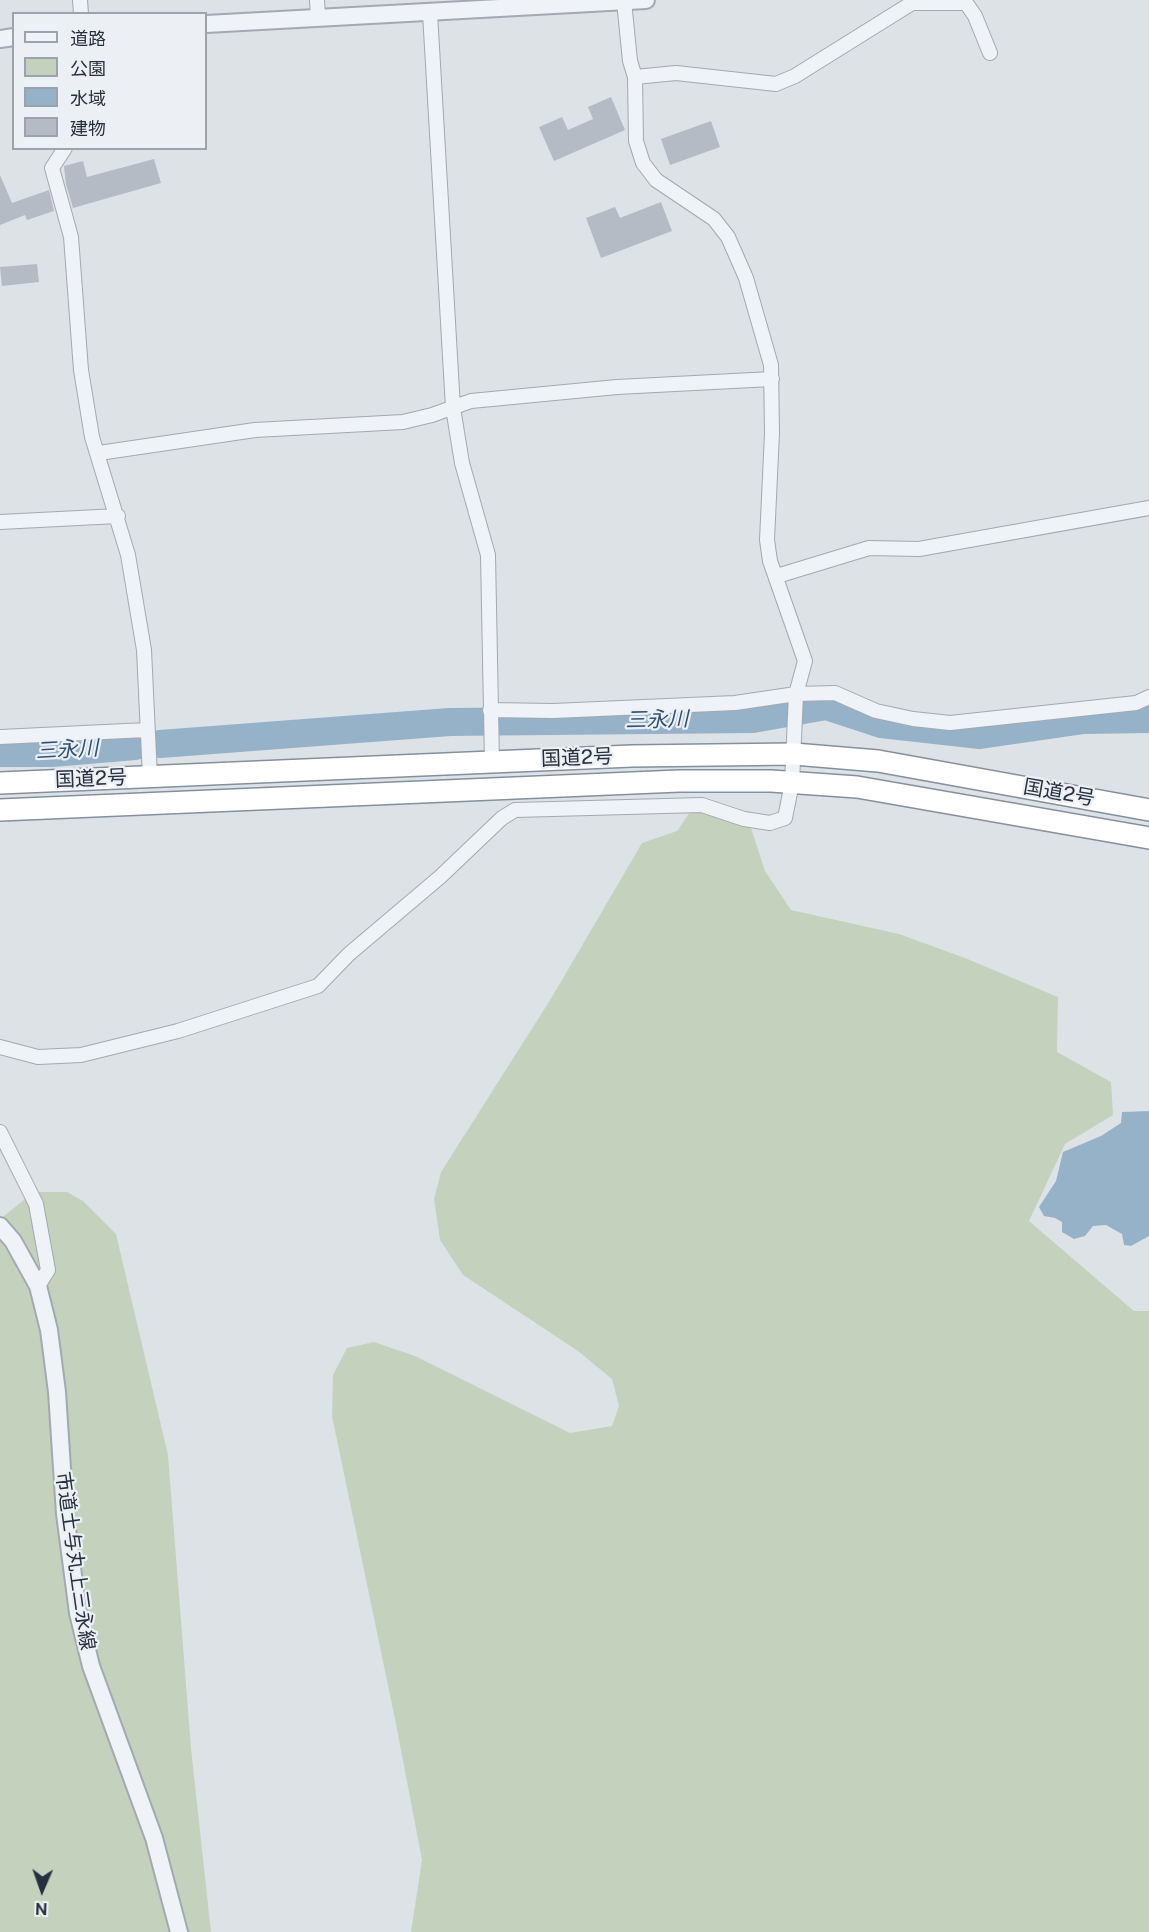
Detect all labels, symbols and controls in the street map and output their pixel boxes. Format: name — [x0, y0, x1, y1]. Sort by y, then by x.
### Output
legend — [12, 12, 207, 150]
text: 道路 — [70, 28, 106, 49]
text: 公園 — [70, 58, 106, 79]
text: 水域 — [70, 88, 106, 109]
text: 建物 — [70, 118, 106, 139]
water label: 三永川 — [625, 707, 689, 733]
water label: 三永川 — [35, 736, 99, 764]
street label: 国道2号 — [541, 745, 613, 771]
street label: 国道2号 — [55, 766, 127, 792]
street label: 国道2号 — [1022, 775, 1096, 811]
street label: 市道土与丸上三永線 — [51, 1470, 99, 1652]
north arrow — [12, 1860, 72, 1920]
text: N — [35, 1899, 48, 1918]

